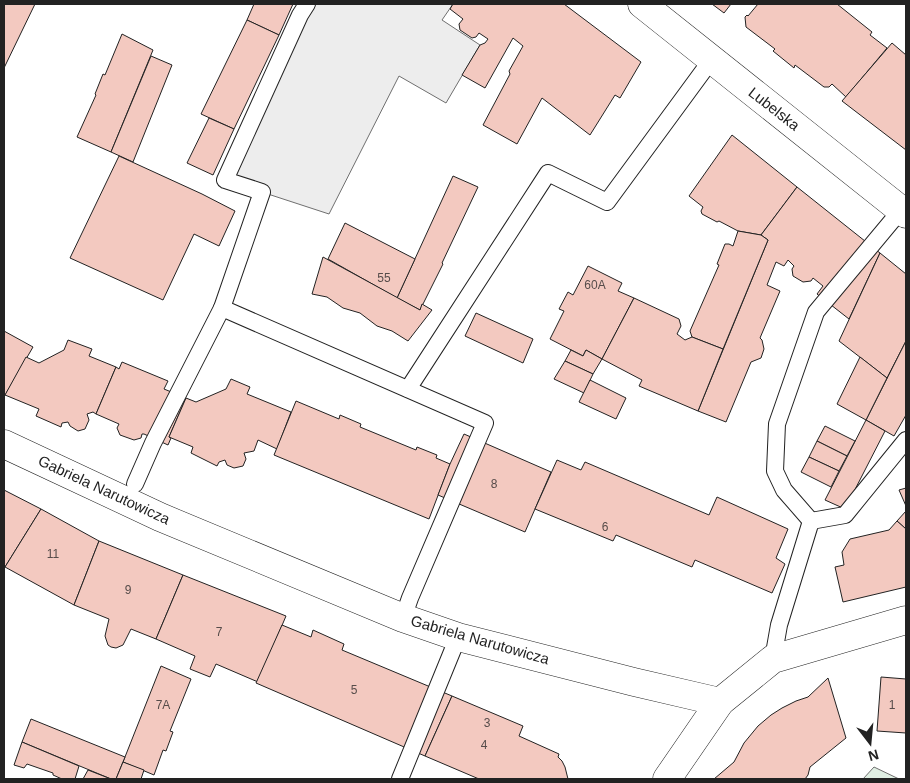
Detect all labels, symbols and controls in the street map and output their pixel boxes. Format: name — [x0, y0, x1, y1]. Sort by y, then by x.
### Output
street label: Lubelska — [745, 83, 804, 134]
house number: 55 — [377, 271, 391, 285]
house number: 60A — [584, 278, 606, 292]
street label: Gabriela Narutowicza — [36, 452, 173, 528]
house number: 8 — [491, 477, 498, 491]
house number: 6 — [602, 520, 609, 534]
house number: 11 — [47, 547, 60, 561]
house number: 9 — [125, 583, 132, 597]
street label: Gabriela Narutowicza — [409, 612, 552, 668]
house number: 7 — [216, 625, 223, 639]
house number: 5 — [351, 683, 358, 697]
house number: 7A — [156, 698, 170, 712]
house number: 1 — [889, 698, 896, 712]
house number: 3 — [484, 716, 491, 730]
north arrow — [845, 718, 895, 768]
house number: 4 — [481, 738, 488, 752]
text: N — [867, 746, 881, 765]

